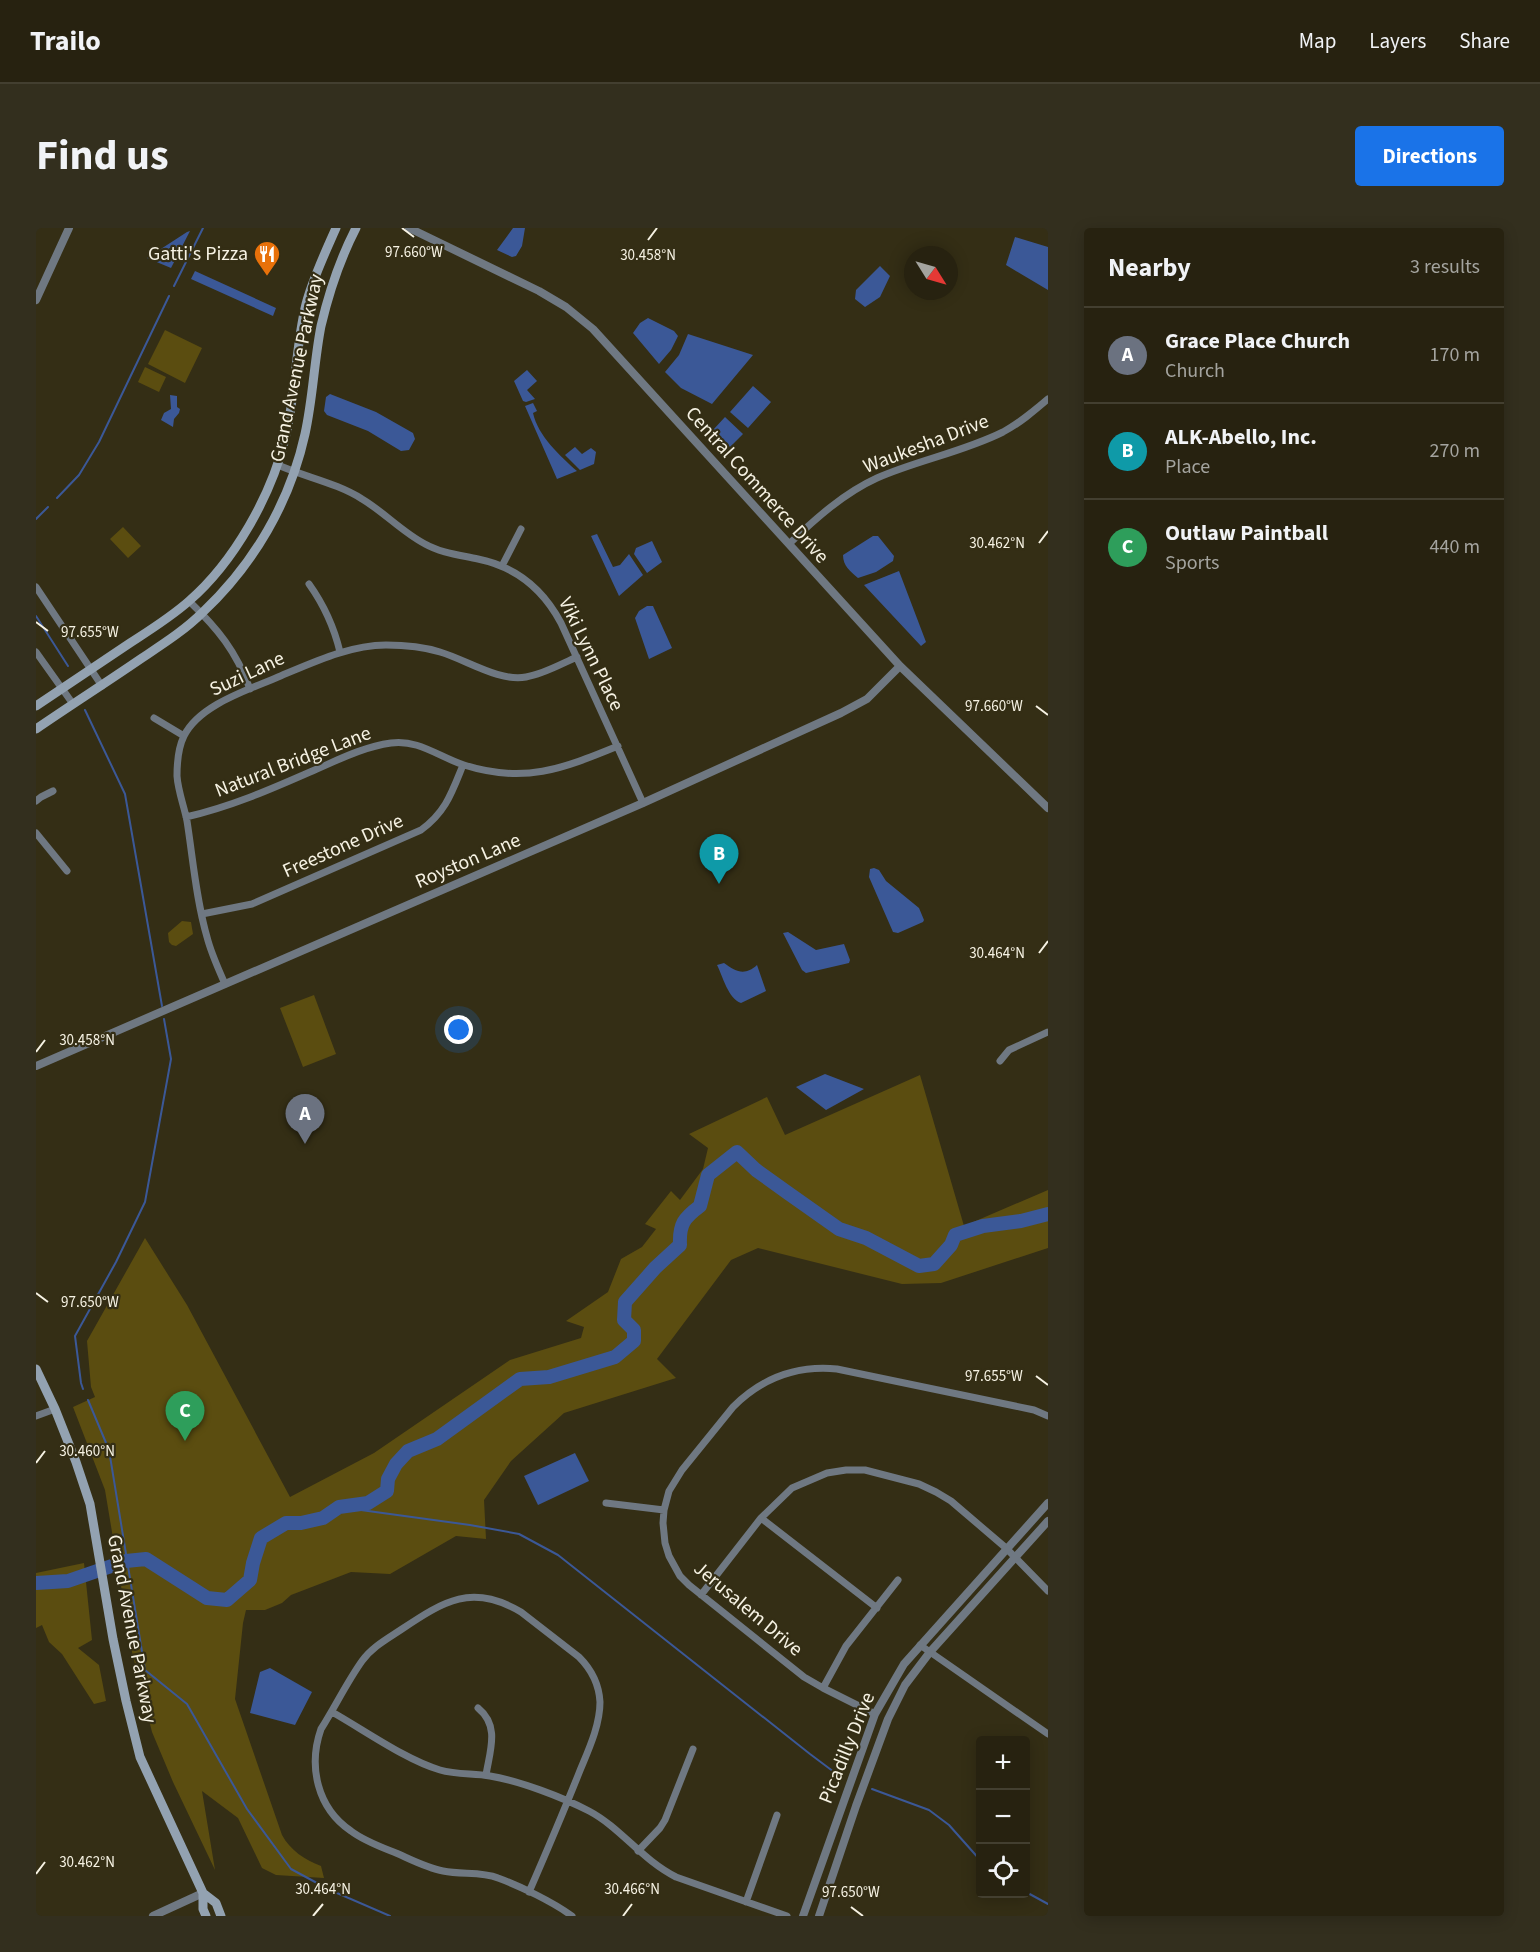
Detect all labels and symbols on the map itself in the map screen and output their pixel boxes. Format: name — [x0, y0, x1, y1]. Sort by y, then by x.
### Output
restaurant icon: Gatti's Pizza — [252, 239, 282, 277]
place label: Gatti's Pizza — [148, 240, 248, 268]
text: 97.660°W — [385, 242, 443, 263]
text: 30.458°N — [620, 245, 676, 266]
north arrow — [904, 246, 958, 300]
street label: Grand Avenue Parkway — [263, 271, 331, 465]
street label: Central Commerce Drive — [679, 400, 835, 570]
street label: Waukesha Drive — [859, 407, 993, 481]
text: 30.462°N — [969, 533, 1025, 554]
street label: Viki Lynn Place — [551, 592, 631, 716]
text: 97.655°W — [61, 622, 119, 643]
street label: Suzi Lane — [205, 644, 289, 704]
text: 97.660°W — [965, 696, 1023, 717]
street label: Natural Bridge Lane — [211, 719, 375, 805]
street label: Freestone Drive — [278, 807, 408, 885]
street label: Royston Lane — [411, 826, 525, 896]
pin: B — [700, 834, 738, 884]
text: 30.464°N — [969, 943, 1025, 964]
your location — [444, 1015, 473, 1044]
text: 30.458°N — [59, 1030, 115, 1051]
pin: A — [286, 1094, 324, 1144]
text: 97.650°W — [61, 1292, 119, 1313]
text: 97.655°W — [965, 1366, 1023, 1387]
pin: C — [166, 1392, 204, 1441]
text: 30.460°N — [59, 1441, 115, 1462]
street label: Grand Avenue Parkway — [100, 1532, 164, 1726]
street label: Jerusalem Drive — [687, 1555, 809, 1663]
street label: Picadilly Drive — [812, 1688, 882, 1808]
text: 30.462°N — [59, 1852, 115, 1873]
text: 30.464°N — [295, 1879, 351, 1900]
text: 30.466°N — [604, 1879, 660, 1900]
text: 97.650°W — [822, 1882, 880, 1903]

